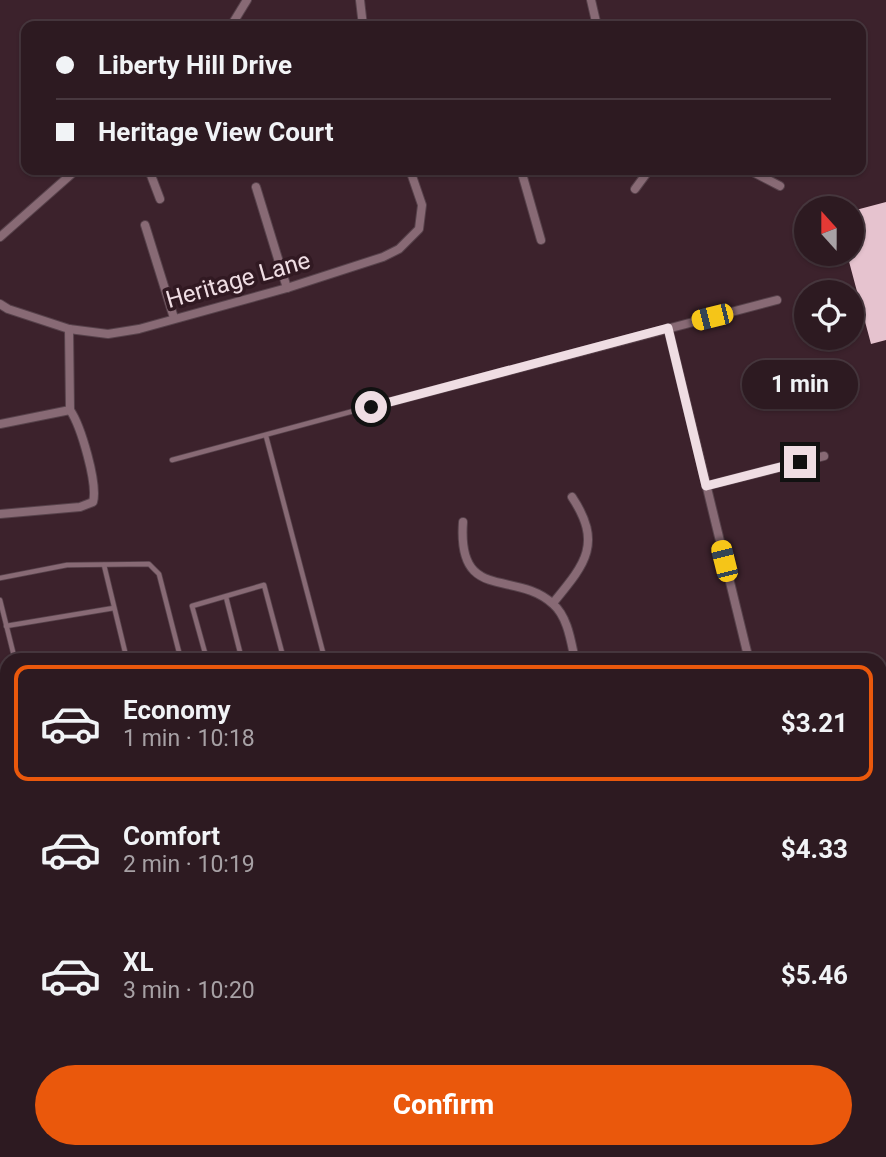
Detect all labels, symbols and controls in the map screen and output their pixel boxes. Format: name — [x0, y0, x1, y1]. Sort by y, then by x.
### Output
text: Liberty Hill Drive — [98, 50, 292, 80]
text: Heritage View Court — [98, 117, 334, 147]
north arrow — [794, 196, 864, 266]
map controls — [794, 196, 864, 350]
street label: Heritage Lane — [163, 246, 313, 314]
button: locate — [794, 280, 864, 350]
car — [690, 302, 735, 332]
callout: 1 min — [742, 360, 858, 410]
text: 1 min — [771, 371, 829, 398]
route start — [355, 391, 387, 423]
route end — [784, 446, 816, 478]
car — [709, 538, 740, 584]
icon: car — [39, 692, 102, 755]
text: Economy — [123, 695, 230, 725]
text: $3.21 — [781, 708, 848, 738]
text: 1 min · 10:18 — [123, 725, 255, 752]
icon: car — [39, 818, 102, 881]
text: Comfort — [123, 821, 220, 851]
text: $4.33 — [781, 834, 848, 864]
text: 2 min · 10:19 — [123, 851, 255, 878]
icon: car — [39, 944, 102, 1007]
text: XL — [123, 947, 154, 977]
text: $5.46 — [781, 960, 848, 990]
text: 3 min · 10:20 — [123, 977, 255, 1004]
button: Confirm — [35, 1065, 852, 1145]

